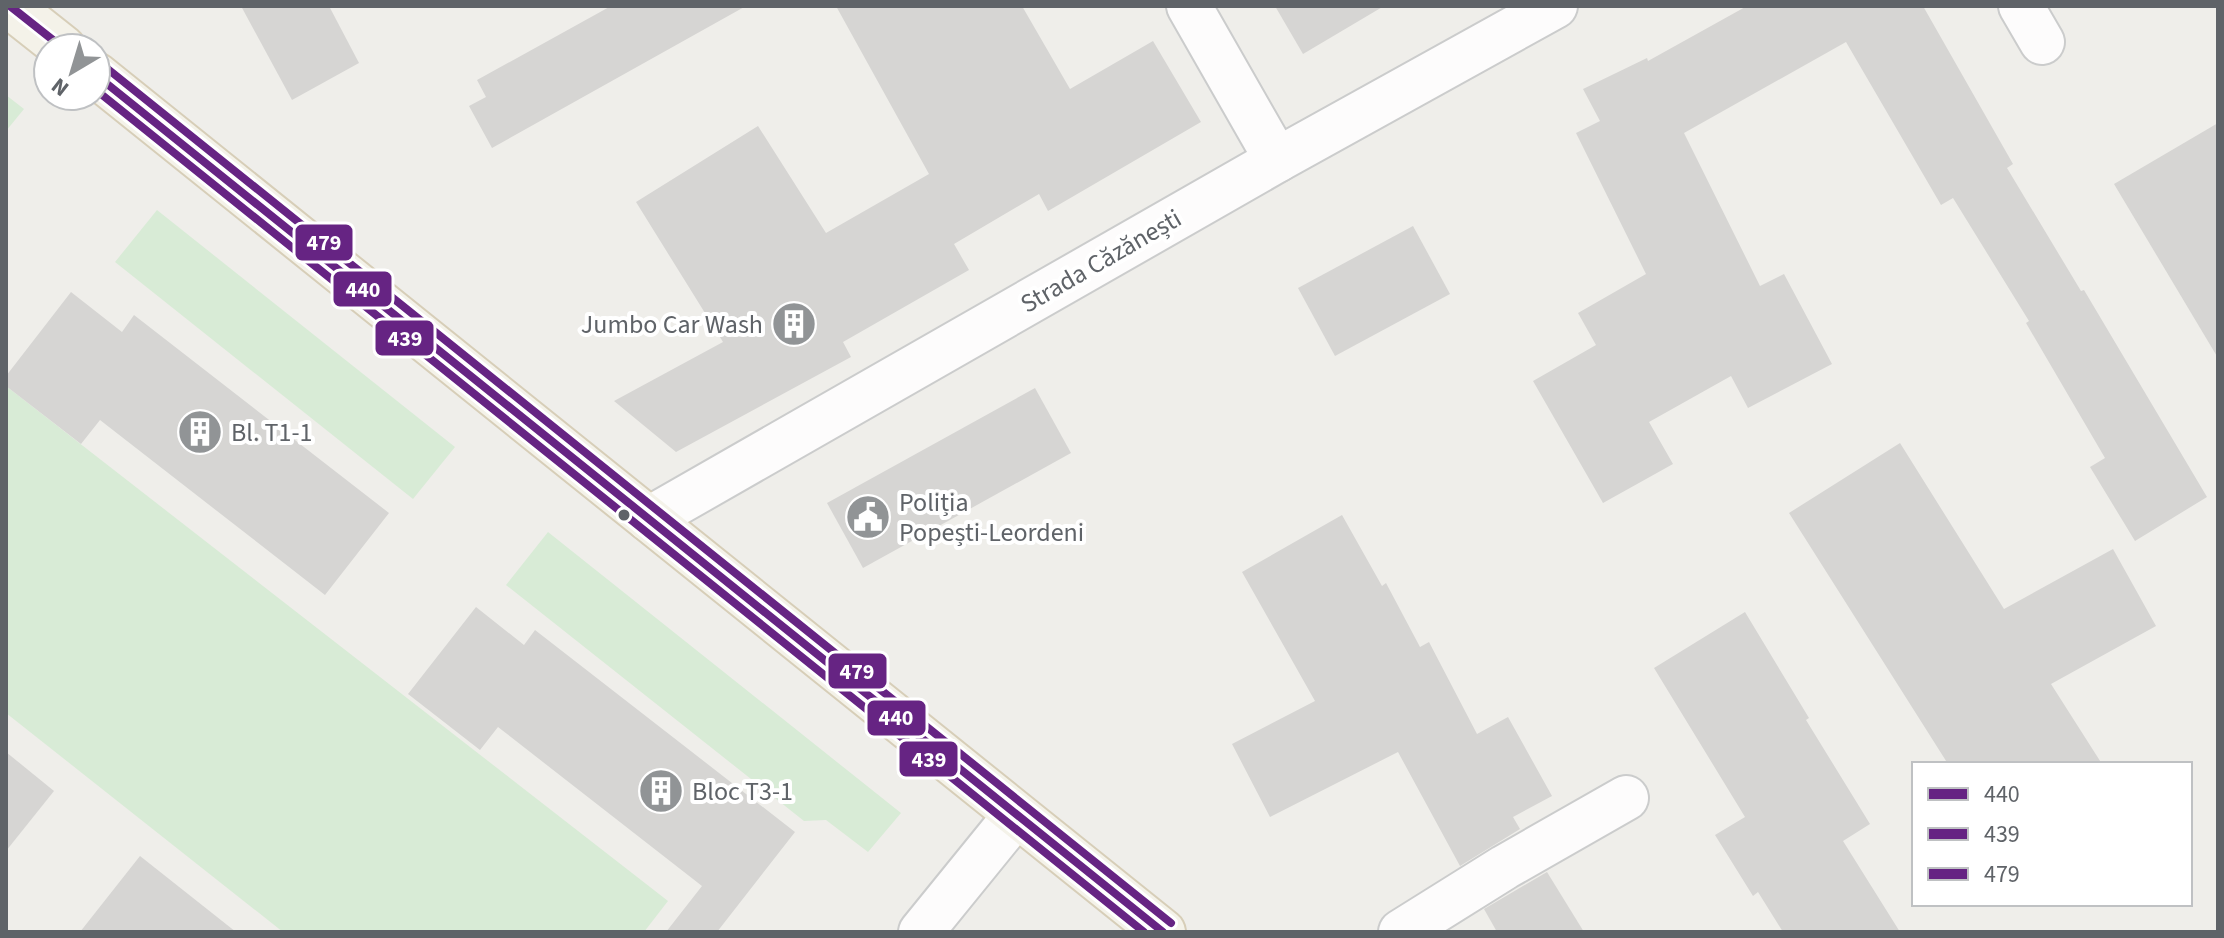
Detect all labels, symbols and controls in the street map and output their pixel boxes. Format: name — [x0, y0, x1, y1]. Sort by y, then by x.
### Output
north arrow — [32, 32, 112, 112]
text: N — [45, 70, 76, 104]
street label: Strada Căzănești — [1014, 200, 1188, 322]
line badge: 479 — [294, 223, 354, 262]
text: 479 — [307, 227, 341, 259]
line badge: 440 — [332, 270, 393, 308]
text: 440 — [346, 274, 380, 306]
building icon: Jumbo Car Wash — [770, 300, 818, 348]
place label: Jumbo Car Wash — [581, 306, 763, 343]
line badge: 439 — [374, 319, 435, 357]
text: 439 — [388, 323, 422, 355]
building icon: Bl. T1-1 — [176, 408, 224, 456]
place label: Bl. T1-1 — [231, 414, 312, 451]
place label: Poliția Popești-Leordeni — [899, 484, 1084, 551]
public building icon: Poliția Popești-Leordeni — [844, 493, 892, 541]
unlabelled marker — [616, 507, 632, 523]
line badge: 479 — [827, 652, 888, 690]
text: 479 — [840, 656, 874, 688]
line badge: 440 — [866, 699, 927, 737]
text: 440 — [879, 702, 913, 734]
line badge: 439 — [898, 740, 959, 778]
text: 439 — [912, 744, 946, 776]
legend — [1912, 762, 2192, 906]
building icon: Bloc T3-1 — [637, 767, 685, 815]
place label: Bloc T3-1 — [692, 773, 793, 810]
text: 440 — [1984, 777, 2020, 812]
text: 439 — [1984, 817, 2020, 852]
text: 479 — [1984, 857, 2020, 892]

